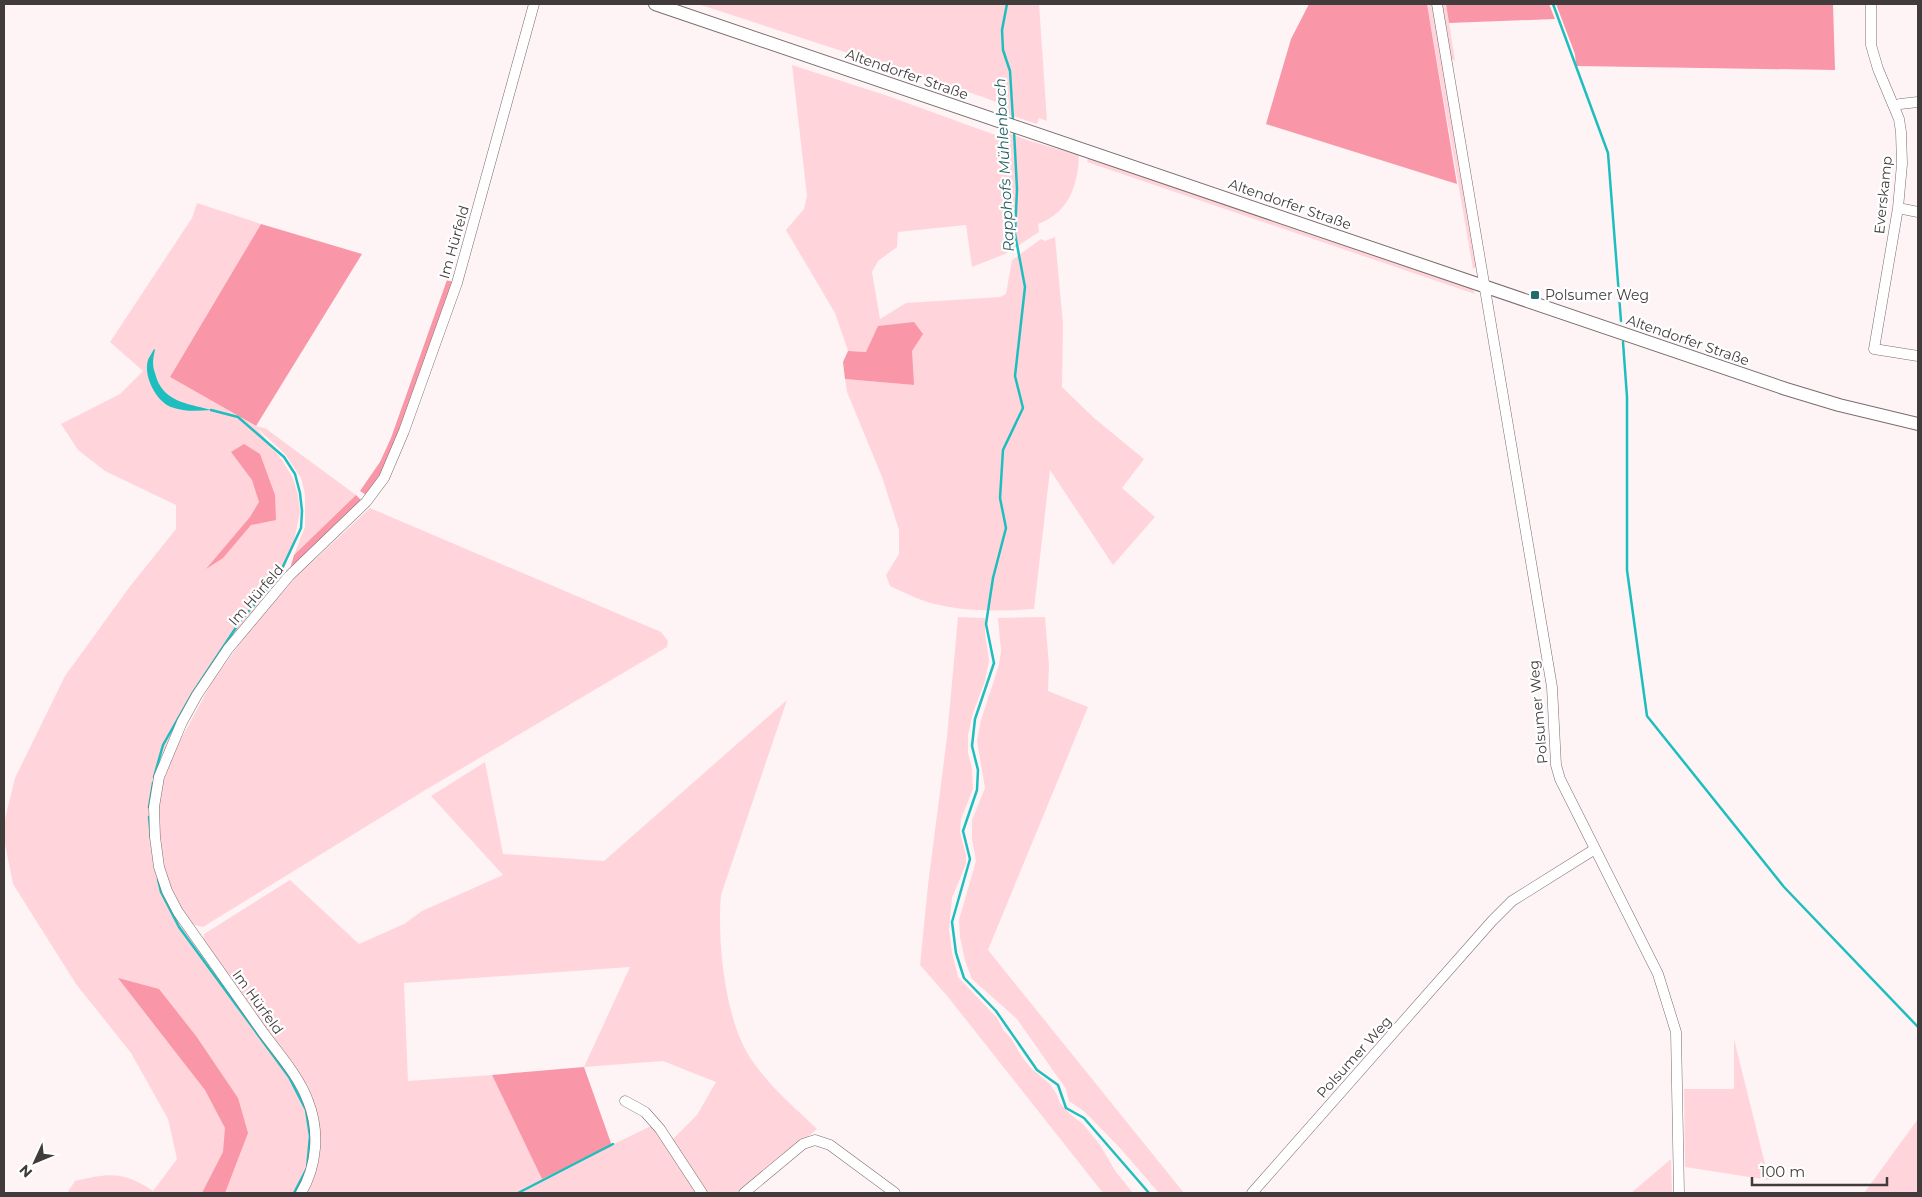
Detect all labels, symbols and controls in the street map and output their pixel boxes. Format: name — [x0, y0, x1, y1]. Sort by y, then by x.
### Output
street label: Altendorfer Straße — [843, 45, 971, 103]
water label: Rapphofs Mühlenbach — [990, 78, 1018, 252]
street label: Everskamp — [1870, 155, 1896, 235]
street label: Altendorfer Straße — [1226, 175, 1354, 233]
street label: Im Hürfeld — [435, 203, 473, 281]
place label: Polsumer Weg — [1545, 286, 1649, 304]
marker: Polsumer Weg — [1529, 289, 1541, 301]
street label: Altendorfer Straße — [1624, 311, 1752, 369]
street label: Im Hürfeld — [224, 561, 288, 629]
street label: Polsumer Weg — [1524, 659, 1552, 765]
street label: Im Hürfeld — [229, 966, 287, 1038]
street label: Polsumer Weg — [1312, 1012, 1396, 1102]
north arrow — [10, 1137, 60, 1187]
scale bar — [1752, 1154, 1887, 1186]
text: N — [15, 1161, 36, 1181]
text: 100 m — [1760, 1162, 1805, 1181]

